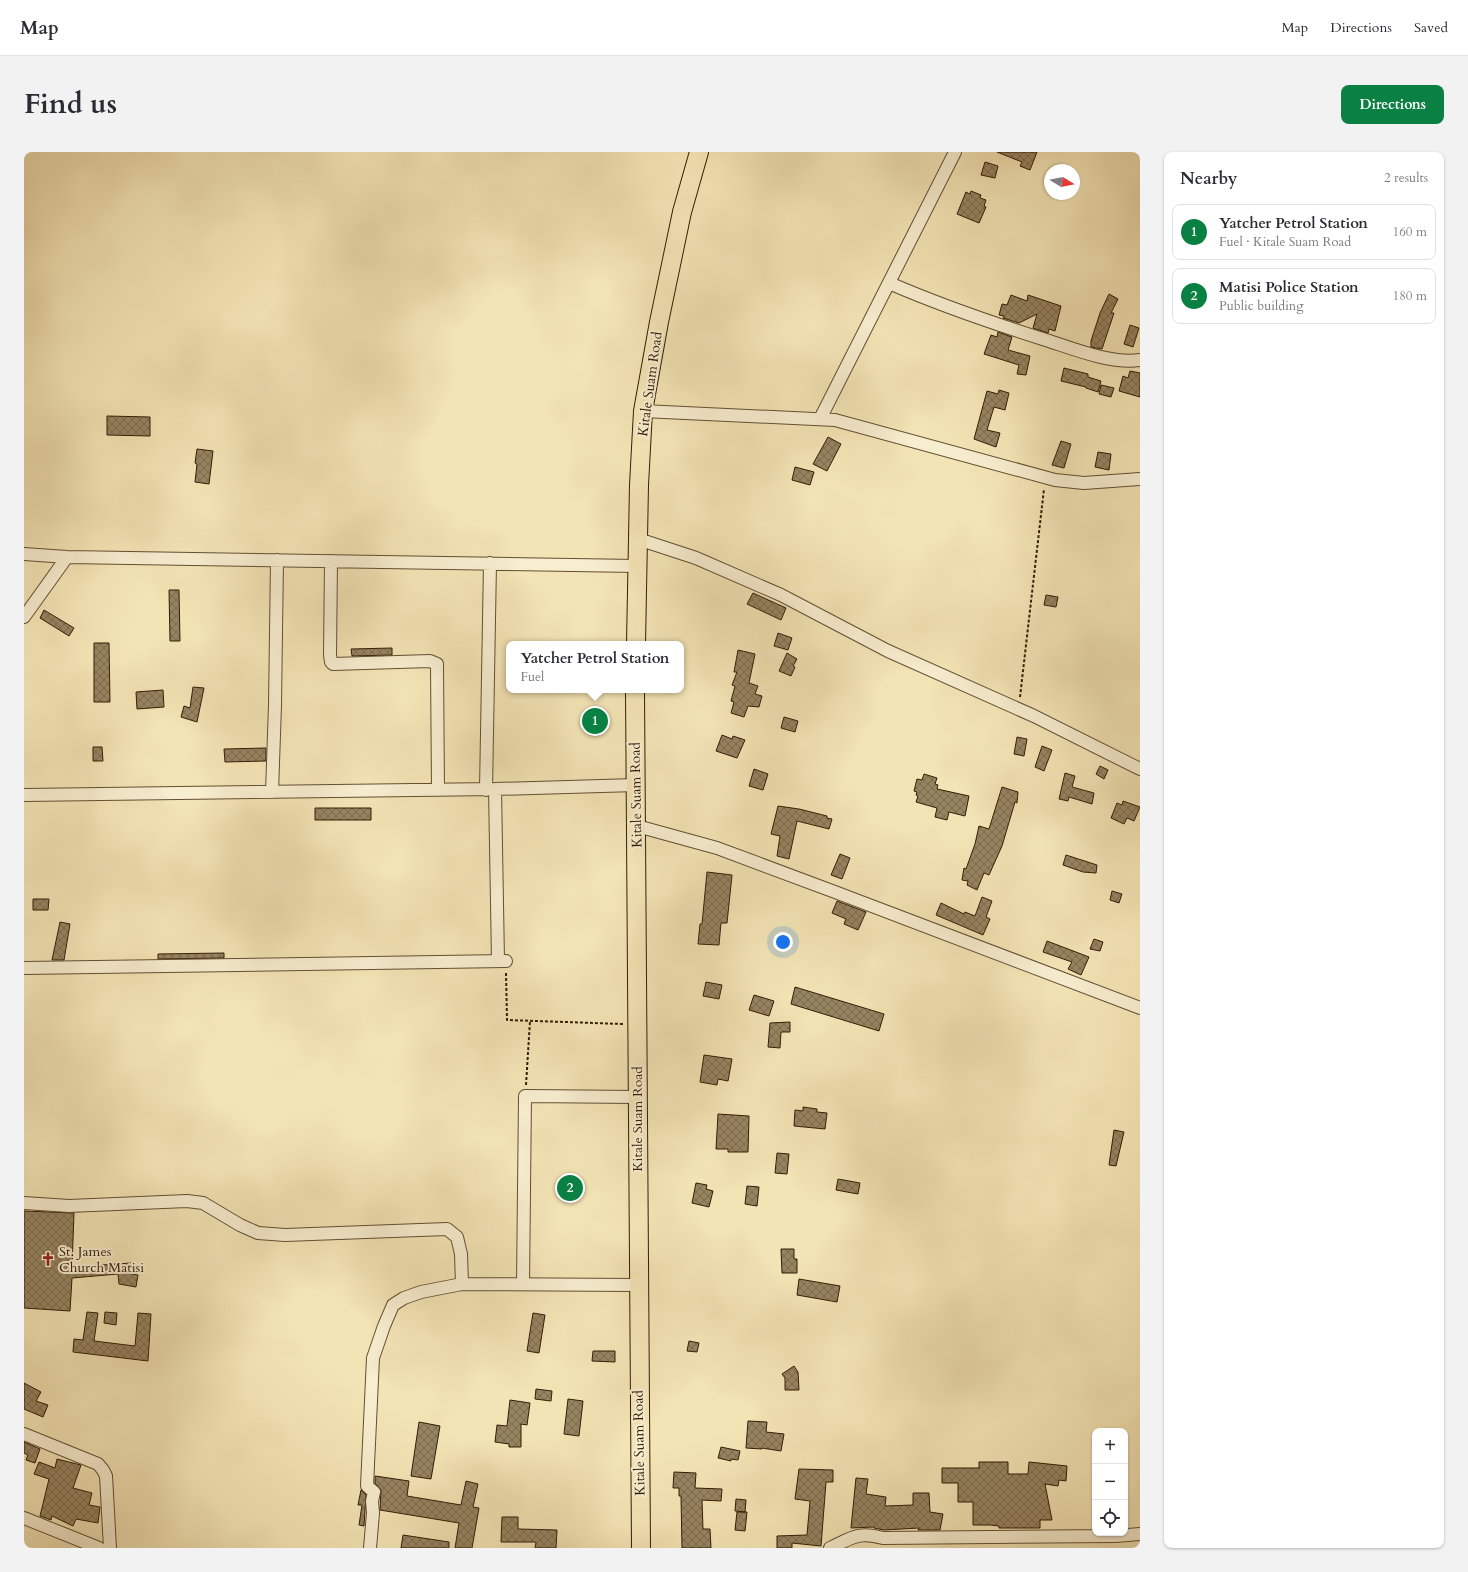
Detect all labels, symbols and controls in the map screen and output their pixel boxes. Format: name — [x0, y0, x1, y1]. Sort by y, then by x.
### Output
text: Map — [20, 15, 59, 41]
text: Map — [1282, 18, 1308, 37]
text: Directions — [1330, 18, 1392, 37]
text: Saved — [1414, 18, 1448, 37]
text: Find us — [24, 85, 117, 123]
button: Directions — [1341, 85, 1444, 124]
north arrow — [1044, 164, 1080, 200]
text: Nearby — [1180, 167, 1237, 190]
text: 2 results — [1384, 169, 1428, 187]
text: Yatcher Petrol Station — [1219, 213, 1368, 233]
text: 1 — [1191, 223, 1197, 241]
text: 160 m — [1393, 223, 1427, 241]
text: Fuel · Kitale Suam Road — [1219, 233, 1351, 251]
text: Matisi Police Station — [1219, 277, 1359, 297]
text: 2 — [1191, 287, 1197, 305]
text: 180 m — [1393, 287, 1427, 305]
text: Public building — [1219, 297, 1304, 315]
street label: Kitale Suam Road — [633, 330, 667, 438]
popup — [506, 641, 684, 693]
text: Yatcher Petrol Station — [521, 648, 669, 668]
text: Fuel — [521, 668, 544, 686]
pin: 1 — [582, 706, 608, 736]
street label: Kitale Suam Road — [626, 741, 646, 848]
your location — [773, 932, 793, 952]
street label: Kitale Suam Road — [628, 1066, 647, 1172]
pin: 2 — [557, 1173, 583, 1203]
place label: St. James Church Matisi — [59, 1242, 144, 1277]
church icon: St. James Church Matisi — [40, 1251, 56, 1267]
street label: Kitale Suam Road — [629, 1389, 649, 1496]
map controls — [1092, 1428, 1128, 1536]
button: + — [1092, 1428, 1128, 1464]
button: − — [1092, 1464, 1128, 1500]
button: locate — [1092, 1500, 1128, 1536]

